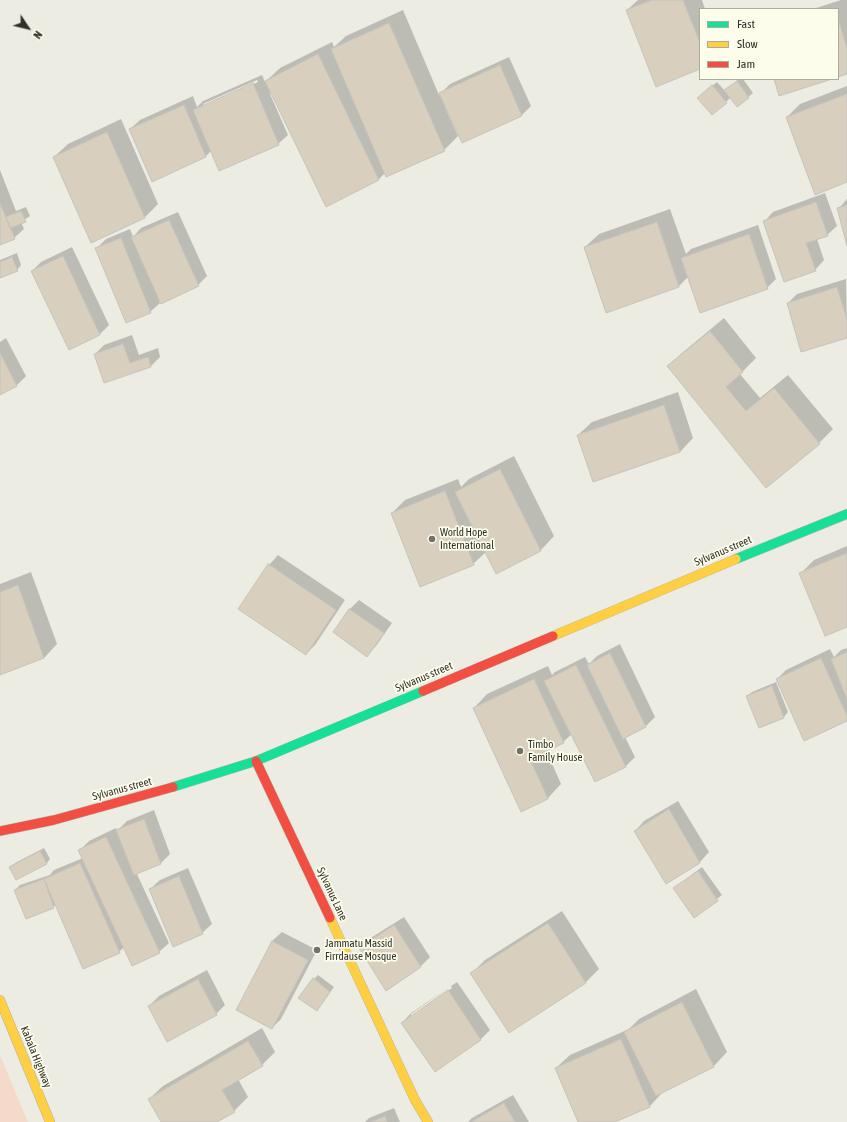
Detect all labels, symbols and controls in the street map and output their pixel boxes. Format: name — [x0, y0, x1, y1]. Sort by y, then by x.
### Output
north arrow — [8, 8, 48, 48]
legend — [699, 8, 839, 80]
text: Fast — [737, 17, 755, 31]
text: N — [31, 29, 45, 41]
text: Slow — [737, 37, 758, 51]
text: Jam — [737, 57, 755, 71]
place label: World Hope International — [440, 526, 494, 552]
street label: Sylvanus street — [692, 533, 754, 569]
marker: World Hope International — [427, 534, 437, 544]
street label: Sylvanus street — [393, 659, 455, 695]
place label: Timbo Family House — [528, 738, 582, 764]
marker: Timbo Family House — [515, 746, 525, 756]
street label: Sylvanus street — [91, 775, 153, 803]
street label: Sylvanus Lane — [314, 865, 350, 923]
place label: Jammatu Massid Firrdause Mosque — [325, 937, 396, 963]
marker: Jammatu Massid Firrdause Mosque — [312, 945, 322, 955]
street label: Kabala Highway — [18, 1024, 54, 1090]

